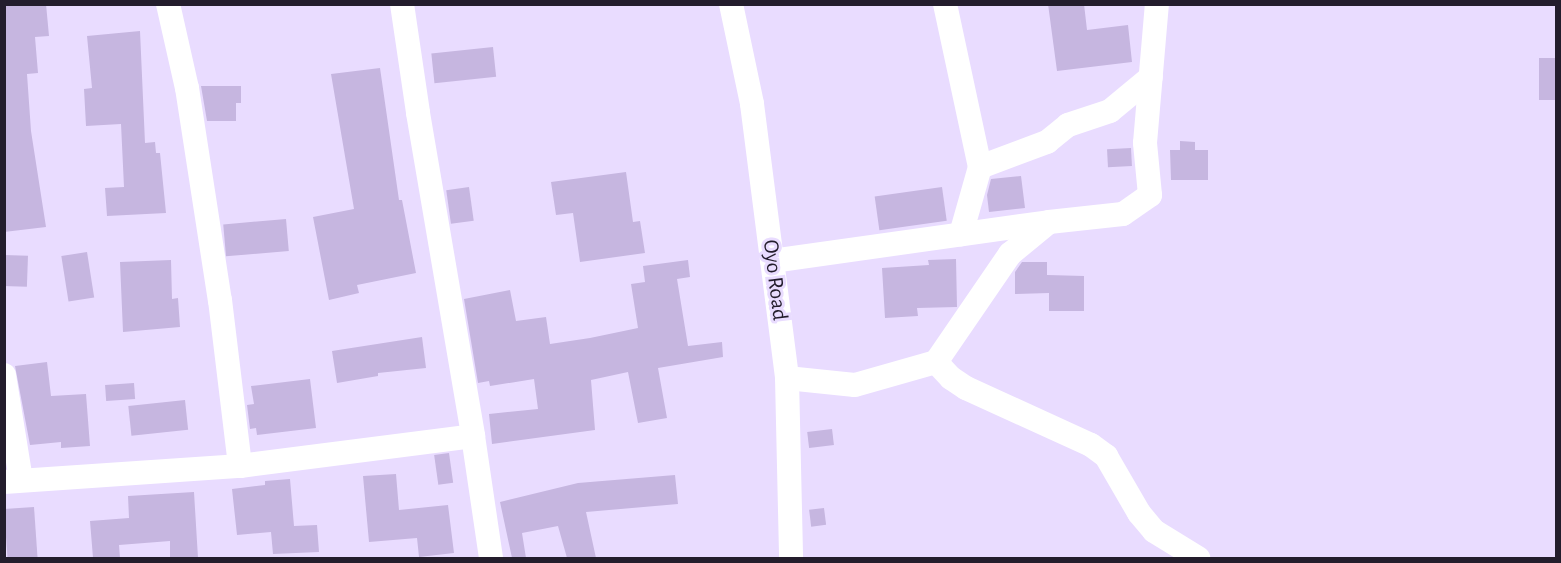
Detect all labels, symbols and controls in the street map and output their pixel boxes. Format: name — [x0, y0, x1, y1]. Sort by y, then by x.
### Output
street label: Oyo Road — [757, 238, 793, 322]

